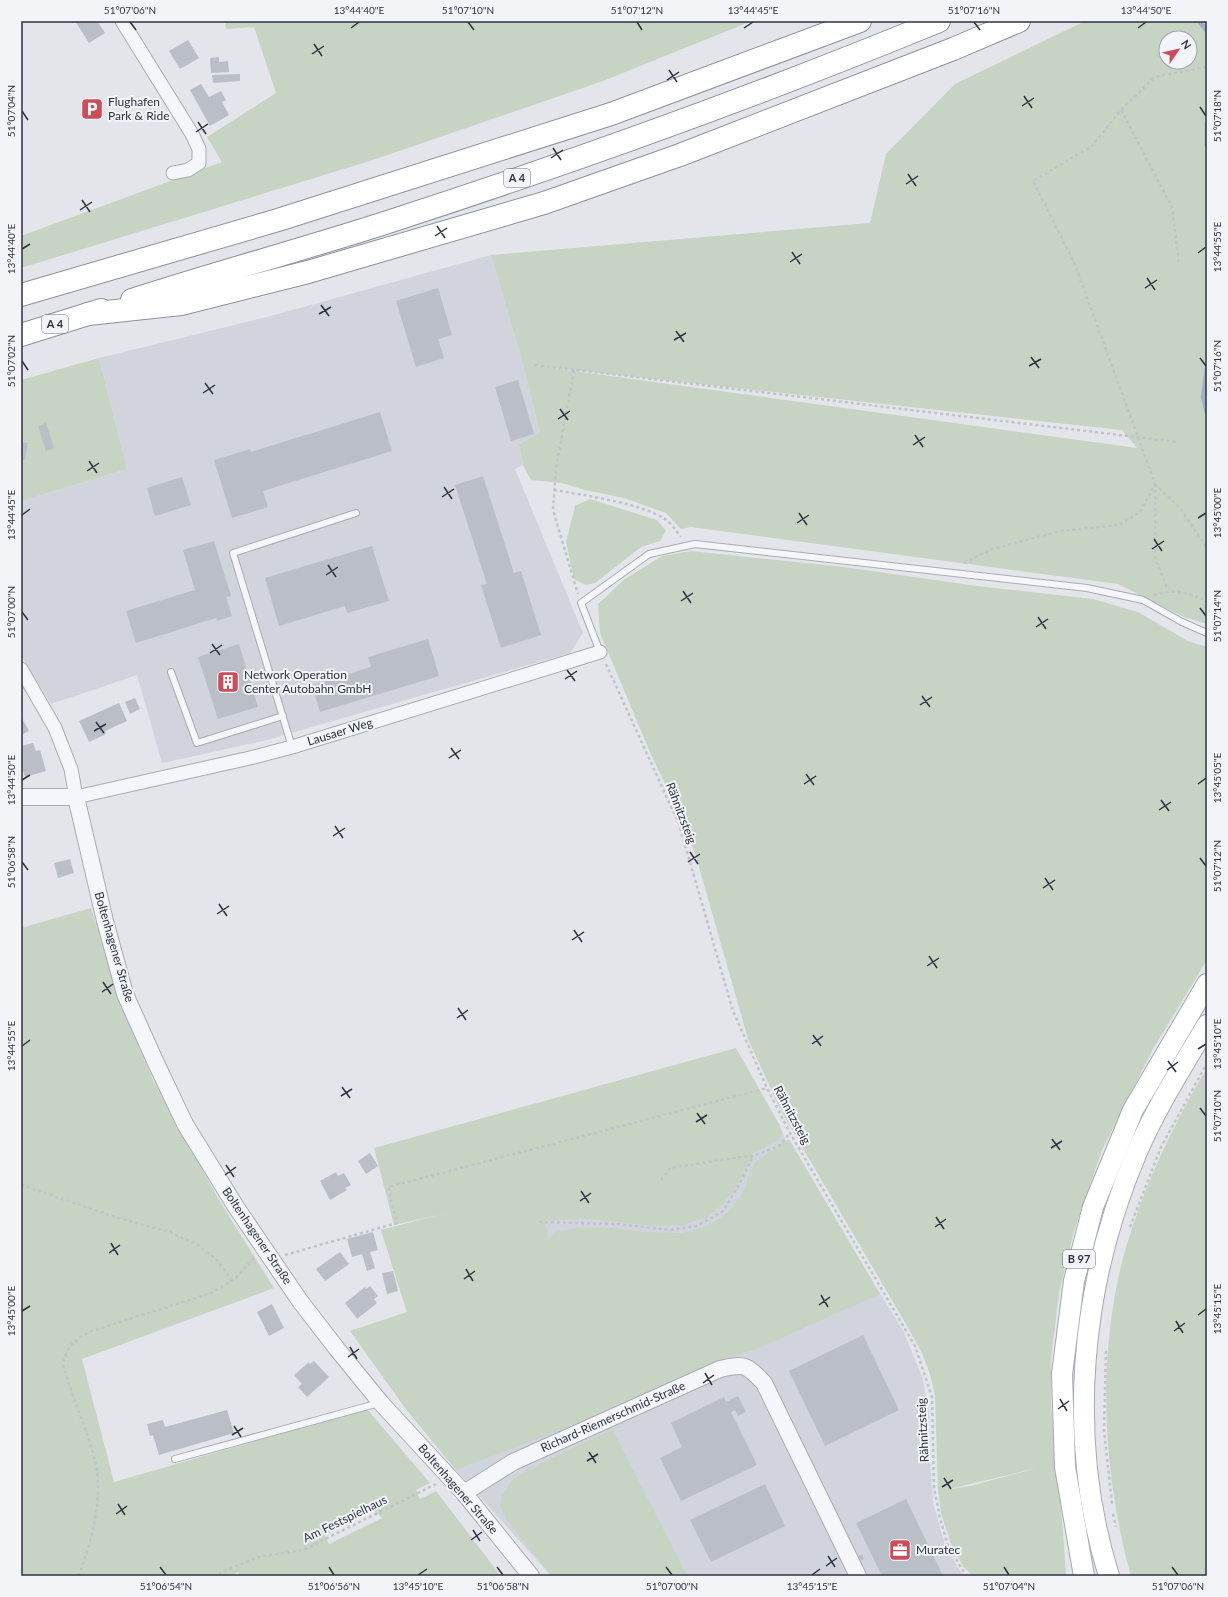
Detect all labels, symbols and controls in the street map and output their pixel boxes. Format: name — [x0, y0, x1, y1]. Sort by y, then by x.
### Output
text: 51°07'06"N — [104, 4, 156, 16]
text: 13°44'40"E — [334, 4, 384, 16]
text: 51°07'10"N — [442, 4, 494, 16]
text: 51°07'12"N — [611, 4, 663, 16]
text: 13°44'45"E — [728, 4, 778, 16]
text: 51°07'16"N — [948, 4, 1000, 16]
text: 13°44'50"E — [1121, 4, 1171, 16]
north arrow — [1158, 30, 1198, 70]
text: N — [1179, 37, 1194, 51]
text: 51°07'04"N — [5, 85, 17, 137]
text: 51°07'18"N — [1211, 90, 1223, 142]
place label: Flughafen Park & Ride — [108, 94, 170, 123]
parking icon: Flughafen Park & Ride — [79, 96, 105, 122]
road number: A 4 — [504, 169, 530, 187]
text: 13°44'55"E — [1211, 222, 1223, 272]
text: 13°44'40"E — [5, 224, 17, 274]
road number: A 4 — [42, 315, 68, 333]
text: 51°07'02"N — [5, 335, 17, 387]
text: 51°07'16"N — [1211, 340, 1223, 392]
text: 13°45'00"E — [1211, 488, 1223, 538]
text: 13°44'45"E — [5, 490, 17, 540]
text: 51°07'00"N — [5, 586, 17, 638]
text: 51°07'14"N — [1211, 590, 1223, 642]
place label: Network Operation Center Autobahn GmbH — [244, 667, 371, 696]
building icon: Network Operation Center Autobahn GmbH — [215, 669, 241, 695]
street label: Lausaer Weg — [305, 714, 374, 749]
text: 13°45'05"E — [1211, 753, 1223, 803]
text: 13°44'50"E — [5, 755, 17, 805]
street label: Rähnitzsteig — [663, 780, 700, 846]
text: 51°06'58"N — [5, 836, 17, 888]
text: 51°07'12"N — [1211, 840, 1223, 892]
street label: Boltenhagener Straße — [92, 890, 137, 1004]
text: 13°45'10"E — [1211, 1019, 1223, 1069]
text: 13°44'55"E — [5, 1021, 17, 1071]
street label: Rähnitzsteig — [771, 1083, 814, 1147]
text: 51°07'10"N — [1211, 1090, 1223, 1142]
street label: Boltenhagener Straße — [219, 1184, 296, 1287]
road number: B 97 — [1063, 1250, 1095, 1268]
text: 13°45'15"E — [1211, 1284, 1223, 1334]
text: 13°45'00"E — [5, 1286, 17, 1336]
street label: Richard-Riemerschmid-Straße — [538, 1378, 687, 1455]
street label: Rähnitzsteig — [913, 1398, 932, 1463]
street label: Boltenhagener Straße — [415, 1441, 501, 1537]
street label: Am Festspielhaus — [300, 1492, 389, 1545]
office icon: Muratec — [887, 1537, 913, 1563]
place label: Muratec — [916, 1542, 960, 1557]
text: 51°06'54"N — [140, 1580, 192, 1592]
text: 51°06'56"N — [308, 1580, 360, 1592]
text: 13°45'10"E — [393, 1580, 443, 1592]
text: 51°06'58"N — [477, 1580, 529, 1592]
text: 51°07'00"N — [646, 1580, 698, 1592]
text: 13°45'15"E — [787, 1580, 837, 1592]
text: 51°07'04"N — [983, 1580, 1035, 1592]
text: 51°07'06"N — [1152, 1580, 1204, 1592]

